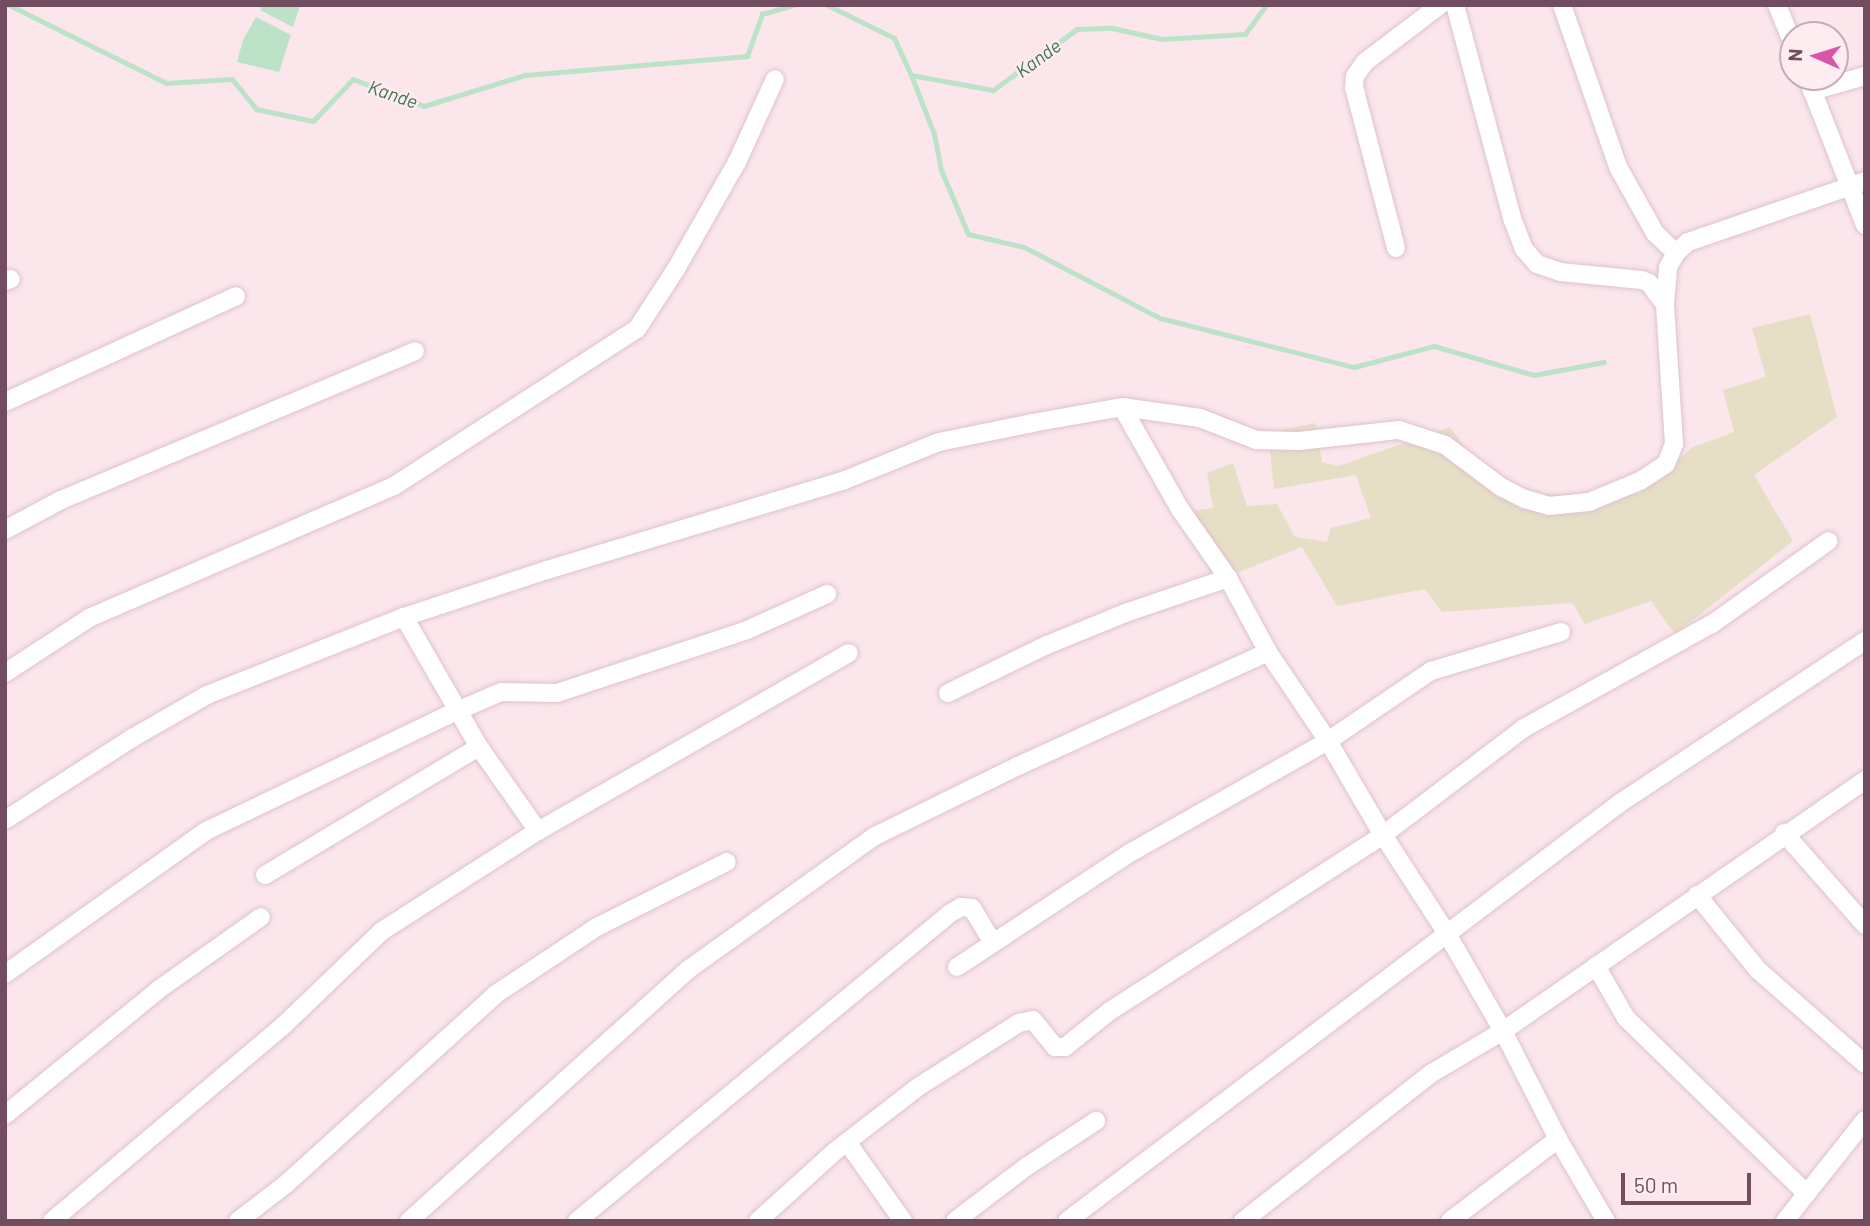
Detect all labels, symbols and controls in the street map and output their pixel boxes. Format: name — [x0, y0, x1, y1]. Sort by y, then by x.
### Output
north arrow — [1779, 21, 1849, 91]
water label: Kande — [1011, 34, 1065, 82]
text: N — [1783, 48, 1806, 62]
water label: Kande — [365, 75, 421, 113]
scale bar — [1625, 1160, 1755, 1204]
text: 50 m — [1634, 1172, 1678, 1197]

